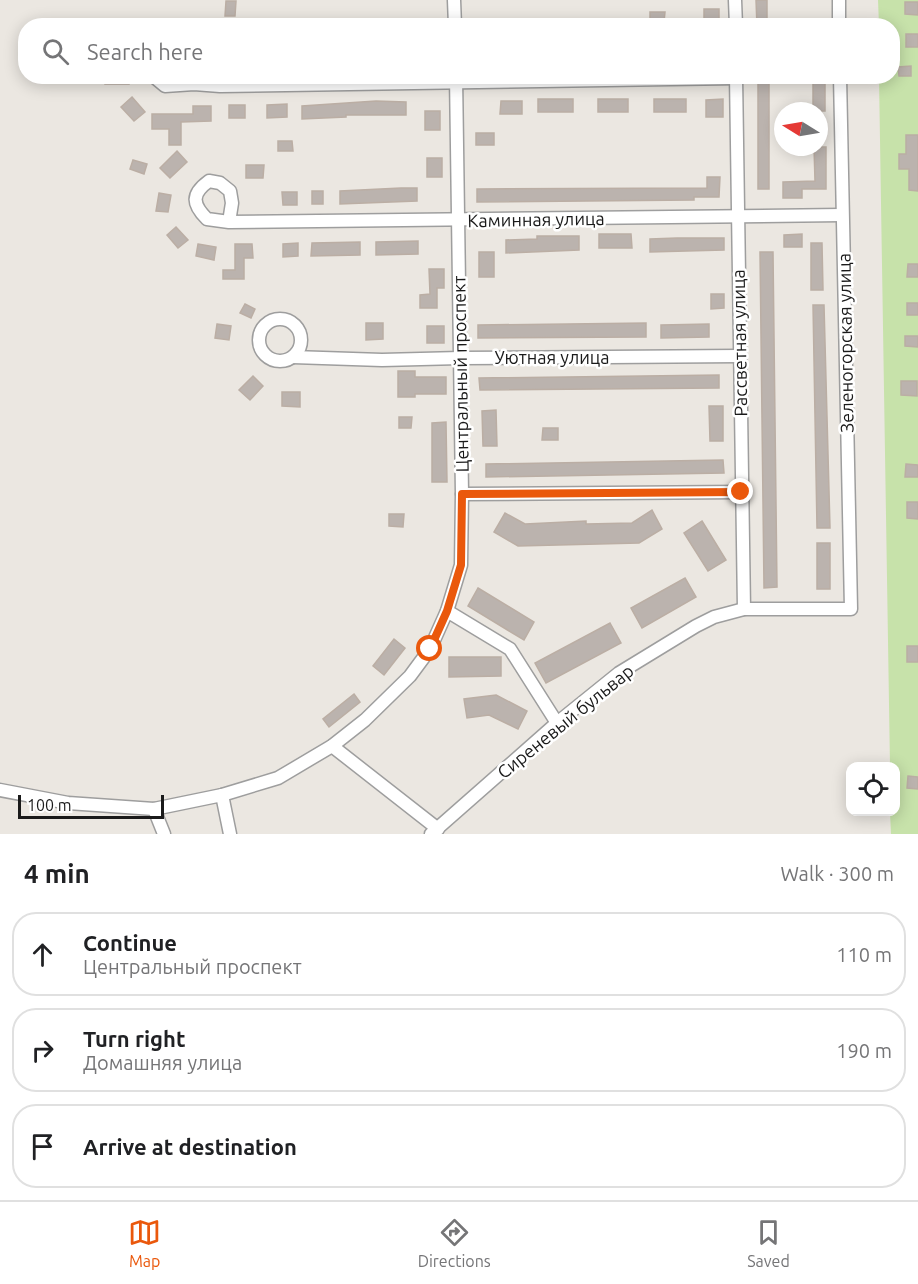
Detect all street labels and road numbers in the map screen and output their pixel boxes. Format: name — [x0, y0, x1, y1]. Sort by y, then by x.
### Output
street label: Каминная улица — [467, 208, 605, 230]
street label: Зеленогорская улица — [833, 253, 857, 433]
street label: Рассветная улица — [728, 269, 750, 417]
street label: Центральный проспект — [448, 275, 472, 473]
street label: Уютная улица — [494, 347, 610, 367]
street label: Сиреневый бульвар — [493, 660, 637, 782]

